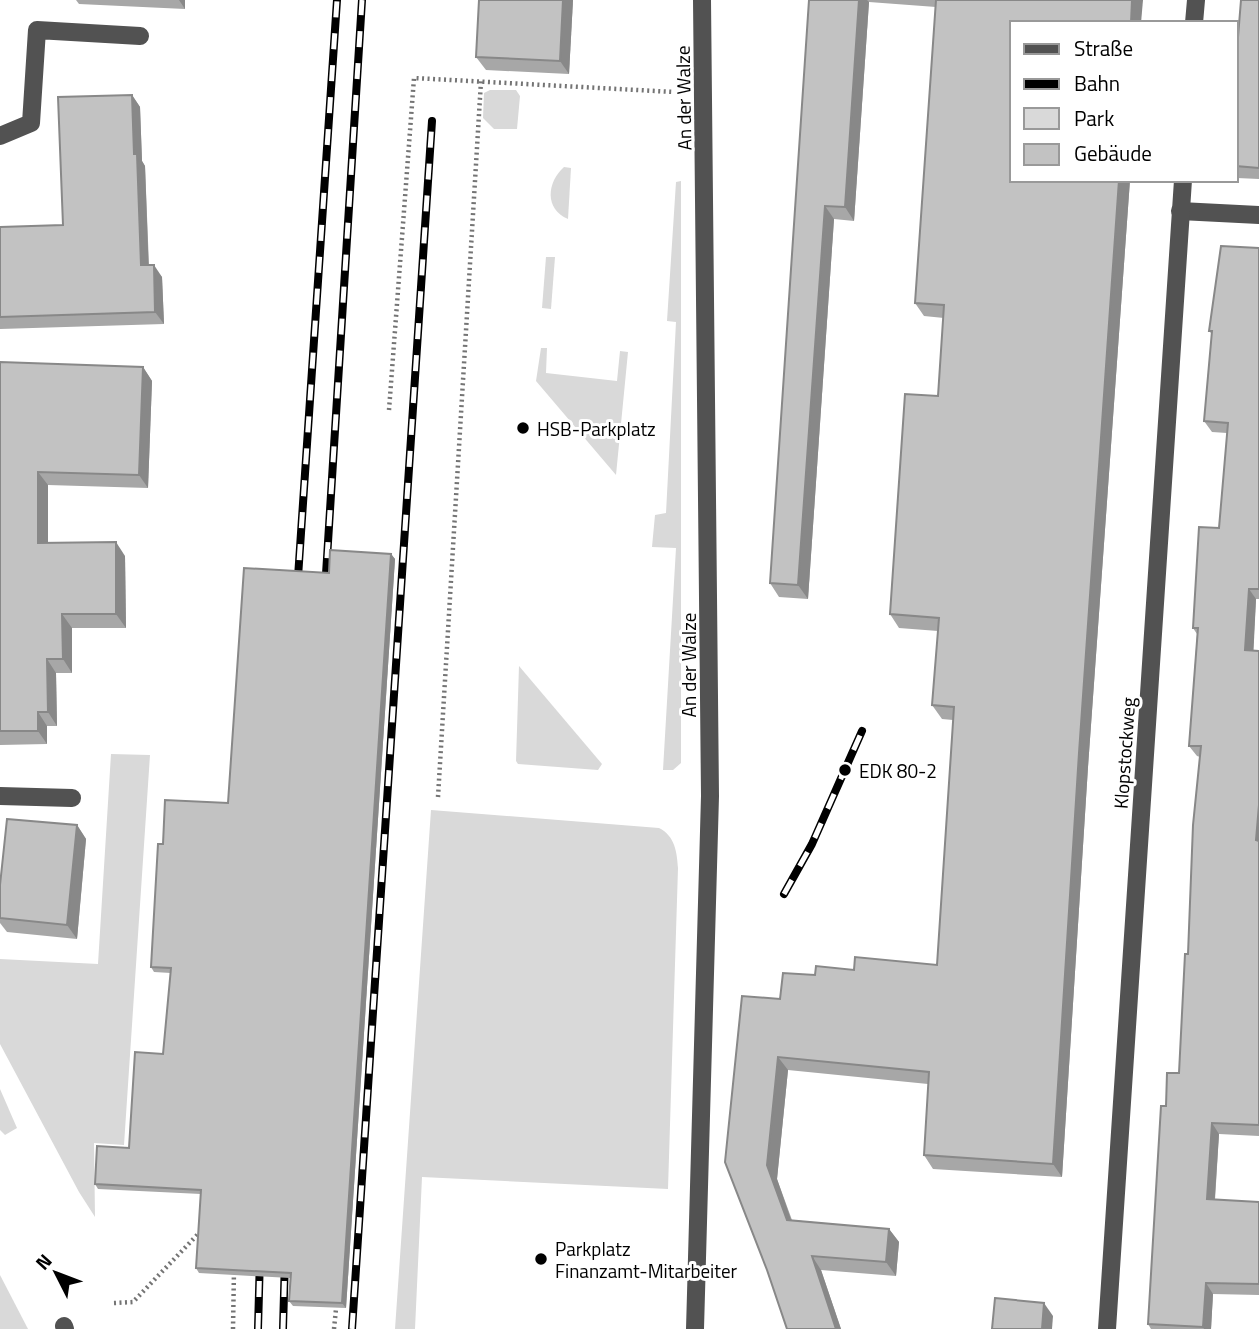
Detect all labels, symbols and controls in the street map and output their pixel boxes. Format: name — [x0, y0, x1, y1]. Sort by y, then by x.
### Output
legend — [1010, 21, 1238, 182]
text: Straße — [1074, 32, 1133, 64]
street label: An der Walze — [668, 45, 698, 151]
text: Bahn — [1074, 67, 1120, 99]
text: Park — [1074, 102, 1114, 134]
text: Gebäude — [1074, 137, 1152, 169]
place label: HSB-Parkplatz — [537, 414, 656, 443]
marker: HSB-Parkplatz — [515, 420, 531, 436]
street label: An der Walze — [674, 613, 703, 717]
street label: Klopstockweg — [1106, 696, 1142, 810]
place label: EDK 80-2 — [859, 756, 937, 785]
marker: EDK 80-2 — [837, 762, 853, 778]
place label: Parkplatz Finanzamt-Mitarbeiter — [555, 1234, 738, 1285]
north arrow — [21, 1238, 91, 1308]
text: N — [28, 1247, 58, 1276]
marker: Parkplatz Finanzamt-Mitarbeiter — [533, 1251, 549, 1267]

